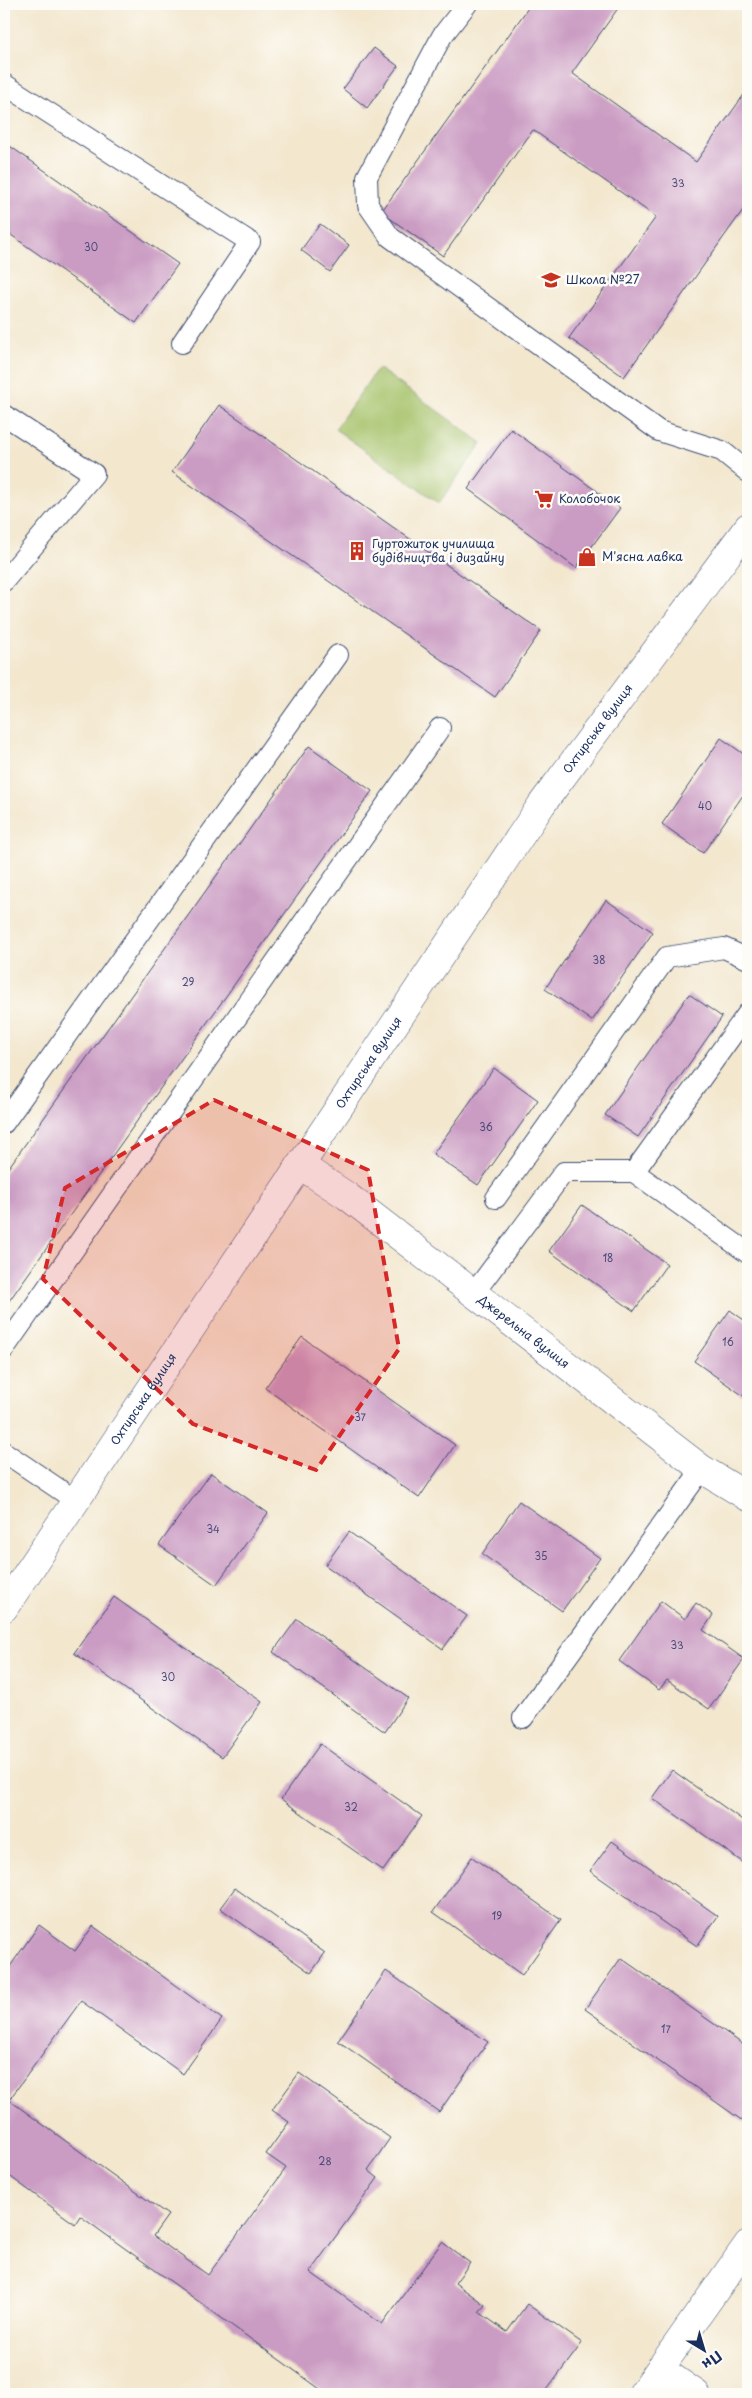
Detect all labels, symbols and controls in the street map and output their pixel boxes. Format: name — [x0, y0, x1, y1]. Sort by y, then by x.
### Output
house number: 33 — [671, 175, 685, 190]
house number: 30 — [84, 239, 98, 254]
school or university icon: Школа №27 — [540, 269, 562, 291]
place label: Школа №27 — [566, 270, 640, 288]
supermarket icon: Колобочок — [533, 488, 555, 510]
place label: Колобочок — [559, 489, 621, 507]
place label: Гуртожиток училища будівництва і дизайну — [372, 534, 505, 566]
building icon: Гуртожиток училища будівництва і дизайну — [346, 540, 368, 562]
shop icon: М'ясна лавка — [576, 546, 598, 568]
place label: М'ясна лавка — [602, 547, 683, 565]
street label: Охтирська вулиця — [558, 680, 636, 777]
house number: 40 — [698, 798, 712, 813]
house number: 38 — [593, 952, 605, 967]
house number: 29 — [182, 974, 195, 989]
street label: Охтирська вулиця — [331, 1013, 405, 1112]
house number: 36 — [479, 1119, 493, 1134]
house number: 18 — [603, 1250, 613, 1265]
street label: Джерельна вулиця — [474, 1289, 574, 1372]
house number: 16 — [722, 1334, 734, 1349]
street label: Охтирська вулиця — [105, 1349, 180, 1449]
house number: 37 — [354, 1409, 367, 1424]
house number: 34 — [206, 1521, 220, 1536]
house number: 35 — [535, 1548, 547, 1563]
house number: 33 — [670, 1637, 684, 1652]
house number: 30 — [161, 1669, 175, 1684]
house number: 32 — [344, 1799, 358, 1814]
house number: 19 — [492, 1908, 502, 1923]
house number: 17 — [661, 2021, 672, 2036]
house number: 28 — [318, 2153, 332, 2168]
north arrow — [680, 2326, 730, 2376]
text: Пн — [698, 2346, 727, 2375]

